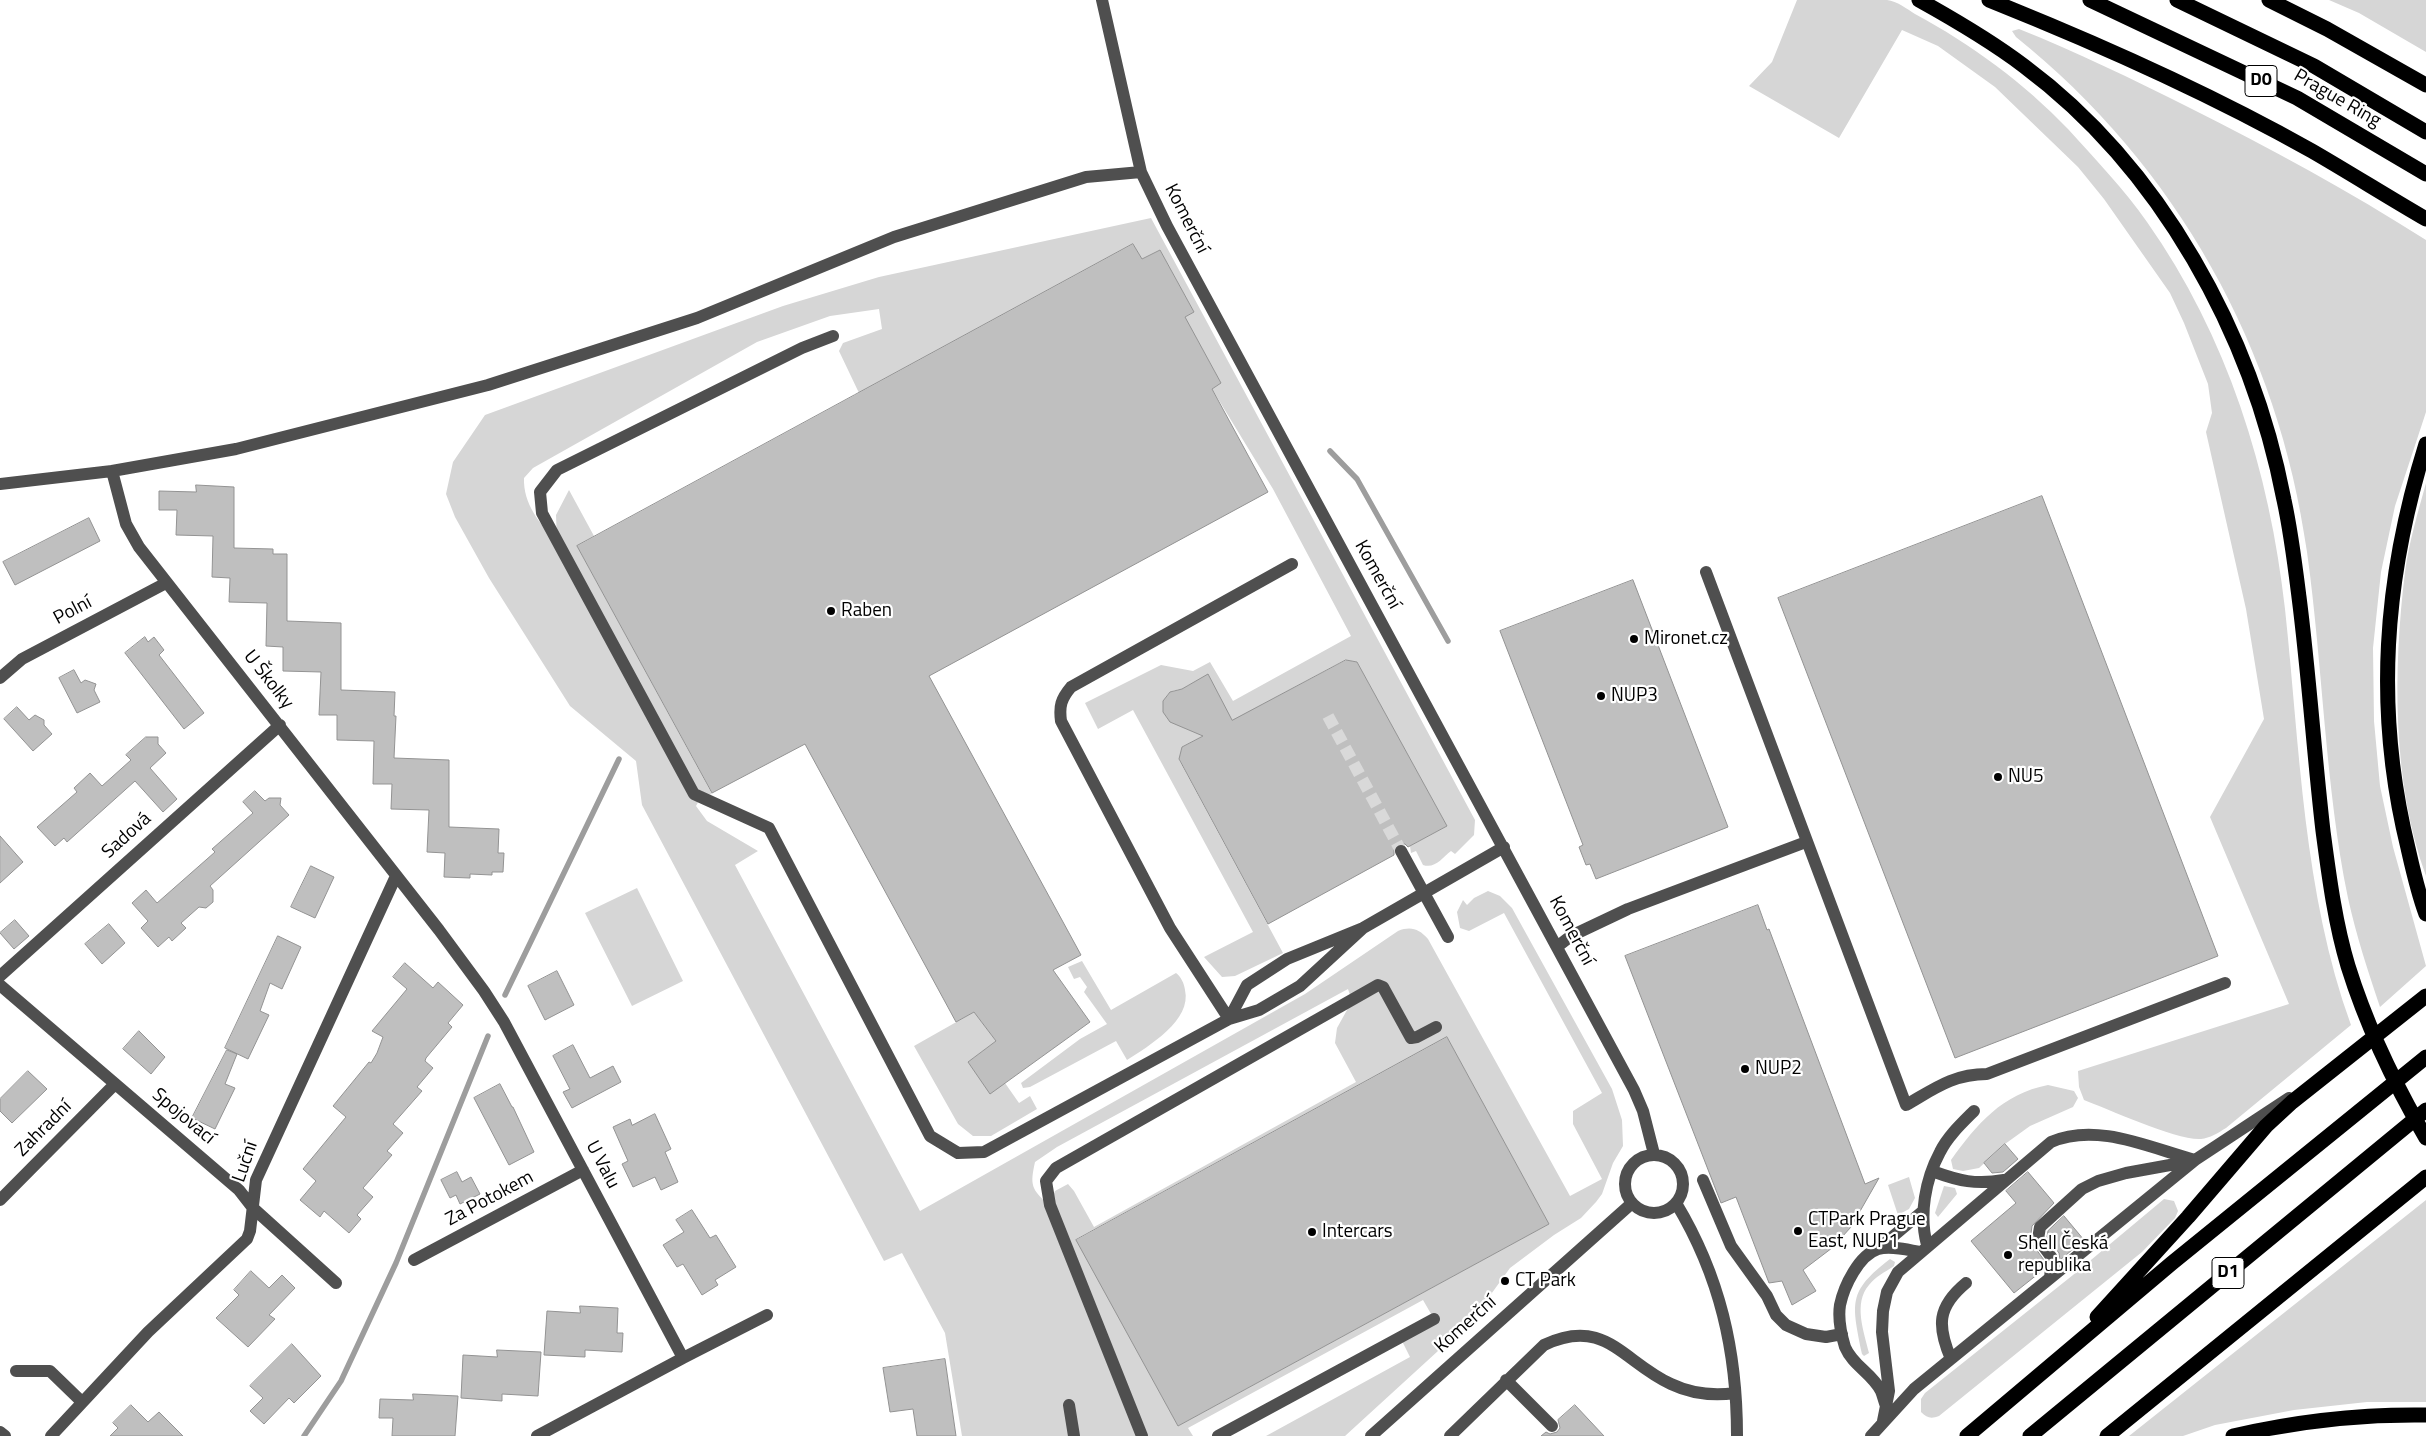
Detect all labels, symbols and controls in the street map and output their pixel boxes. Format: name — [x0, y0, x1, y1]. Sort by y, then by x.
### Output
street label: Prague Ring — [2289, 65, 2385, 133]
road number: D0 — [2245, 66, 2277, 96]
street label: Komerční — [1159, 180, 1213, 258]
street label: Komerční — [1349, 537, 1405, 613]
street label: Polní — [50, 592, 96, 630]
place label: Raben — [841, 600, 892, 622]
marker: Raben — [825, 605, 837, 617]
place label: Mironet.cz — [1644, 628, 1728, 650]
marker: Mironet.cz — [1628, 633, 1640, 645]
street label: U Školky — [238, 646, 298, 714]
place label: NUP3 — [1611, 685, 1658, 707]
marker: NUP3 — [1595, 690, 1607, 702]
place label: NU5 — [2008, 766, 2044, 788]
marker: NU5 — [1992, 771, 2004, 783]
street label: Sadová — [98, 808, 156, 864]
street label: Komerční — [1543, 893, 1599, 969]
place label: NUP2 — [1755, 1058, 1802, 1080]
marker: NUP2 — [1739, 1063, 1751, 1075]
street label: Spojovací — [147, 1084, 219, 1150]
street label: Zahradní — [11, 1096, 77, 1162]
street label: U Valu — [580, 1137, 624, 1193]
street label: Luční — [228, 1139, 264, 1185]
street label: Za Potokem — [442, 1166, 538, 1232]
place label: CTPark Prague East, NUP1 — [1808, 1209, 1926, 1253]
place label: Intercars — [1322, 1221, 1393, 1243]
marker: CTPark Prague East, NUP1 — [1792, 1225, 1804, 1237]
marker: Intercars — [1306, 1226, 1318, 1238]
place label: Shell Česká republika — [2018, 1233, 2108, 1277]
marker: Shell Česká republika — [2002, 1249, 2014, 1261]
road number: D1 — [2212, 1258, 2244, 1288]
place label: CT Park — [1515, 1270, 1576, 1292]
marker: CT Park — [1499, 1275, 1511, 1287]
street label: Komerční — [1430, 1291, 1502, 1359]

